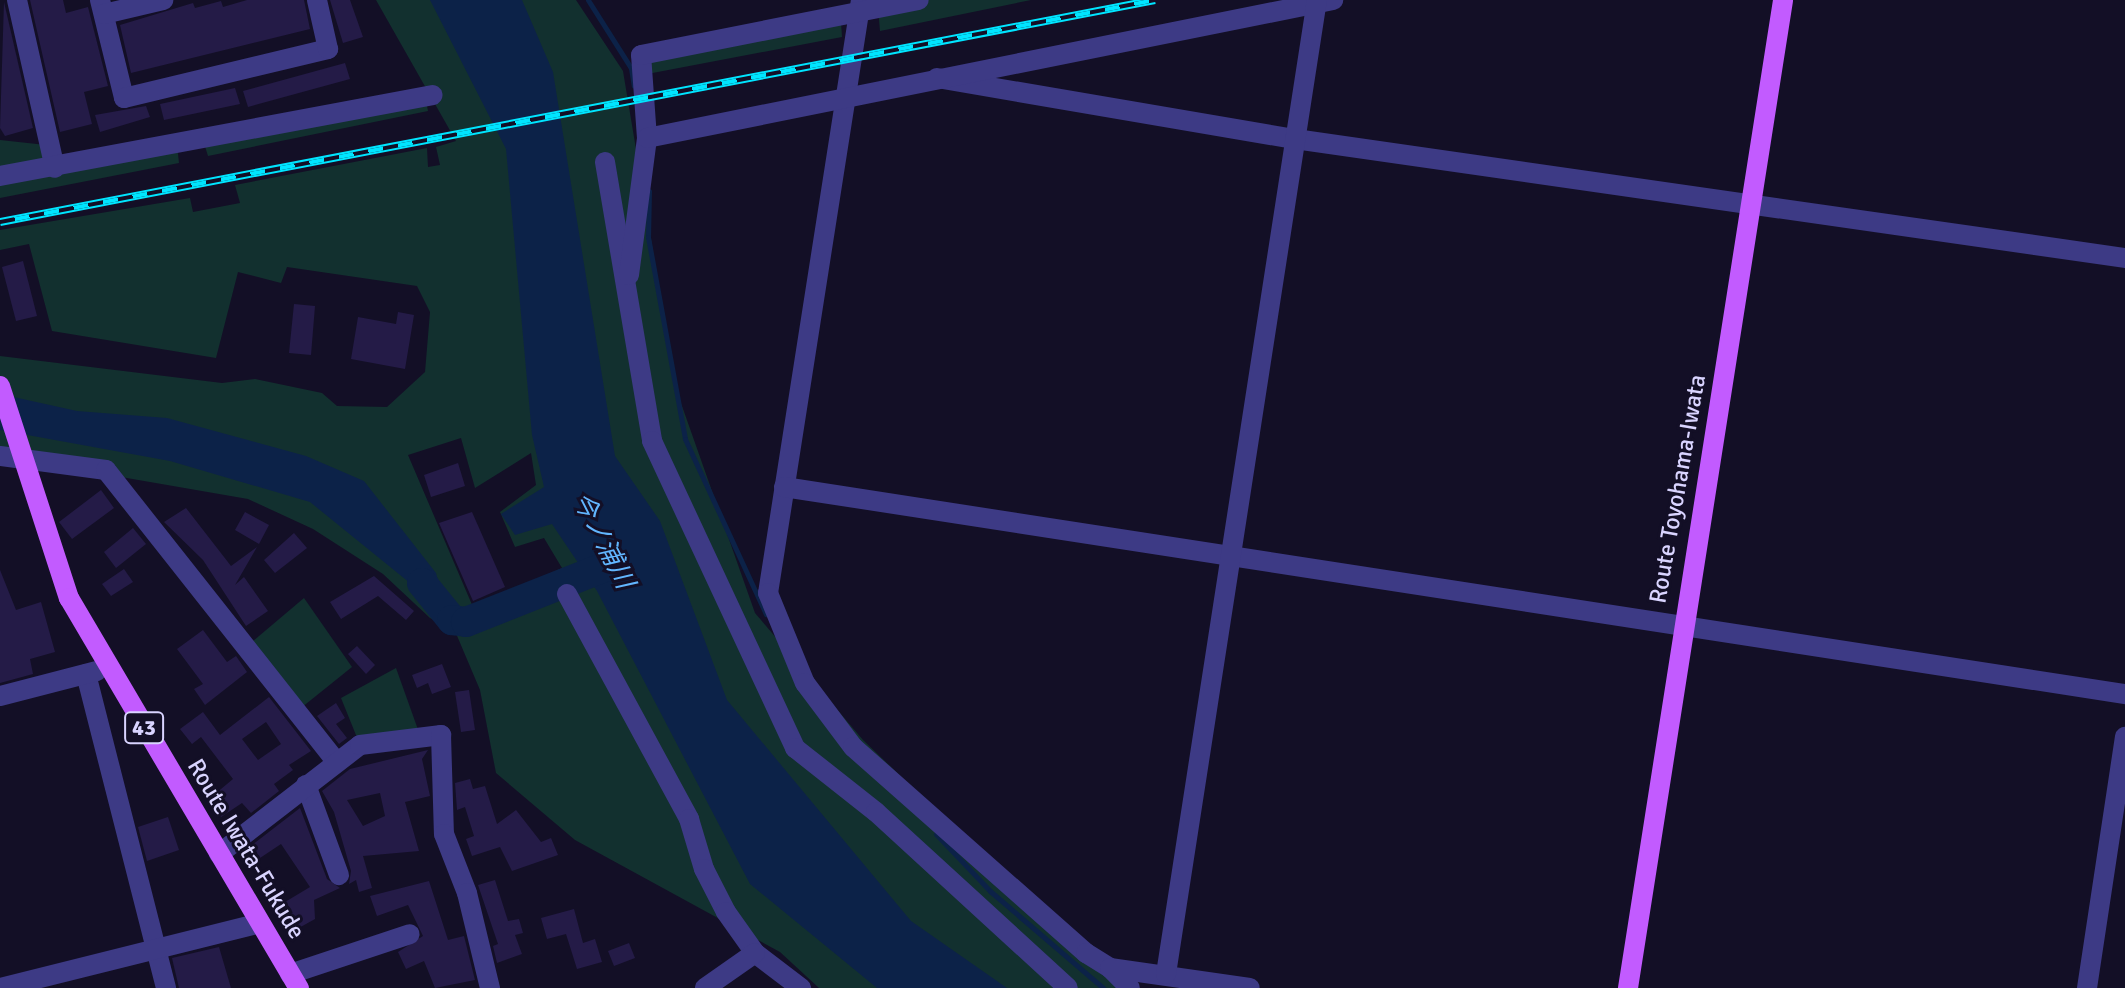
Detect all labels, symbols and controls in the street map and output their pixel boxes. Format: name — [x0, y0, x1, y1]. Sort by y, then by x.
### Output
street label: Route Toyohama-Iwata — [1644, 372, 1712, 606]
water label: 今ノ浦川 — [564, 488, 640, 594]
road number: 43 — [124, 710, 164, 746]
street label: Route Iwata-Fukude — [181, 754, 311, 944]

